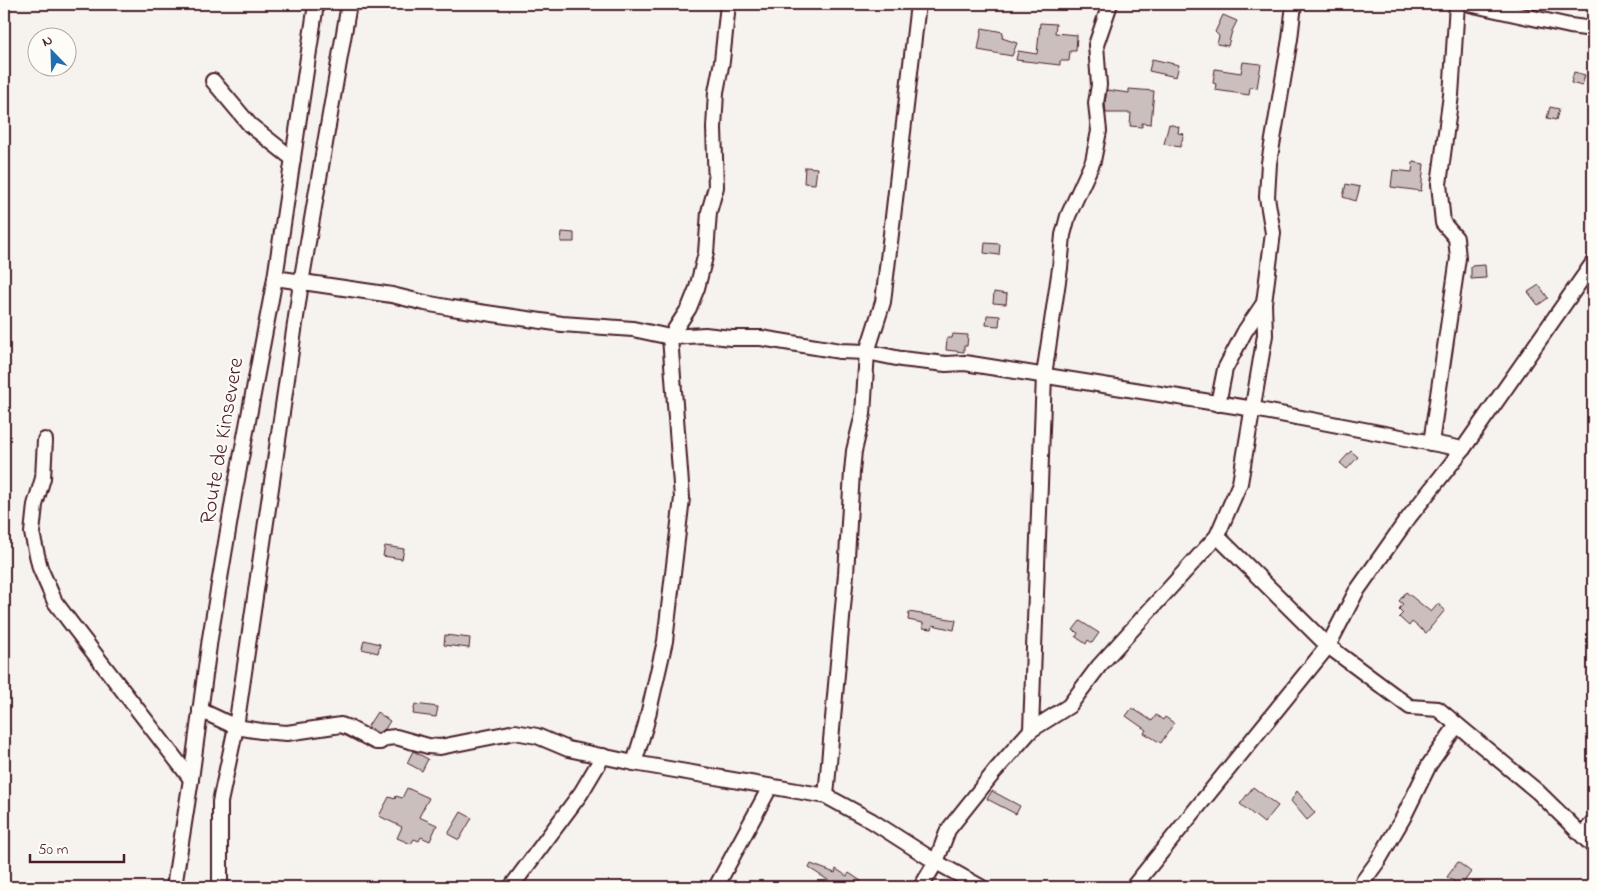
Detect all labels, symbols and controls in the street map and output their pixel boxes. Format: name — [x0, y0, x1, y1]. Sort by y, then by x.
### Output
north arrow — [28, 28, 78, 78]
text: N — [39, 30, 56, 53]
street label: Route de Kinsevere — [193, 355, 253, 527]
scale bar — [30, 831, 124, 863]
text: 50 m — [38, 839, 69, 861]

